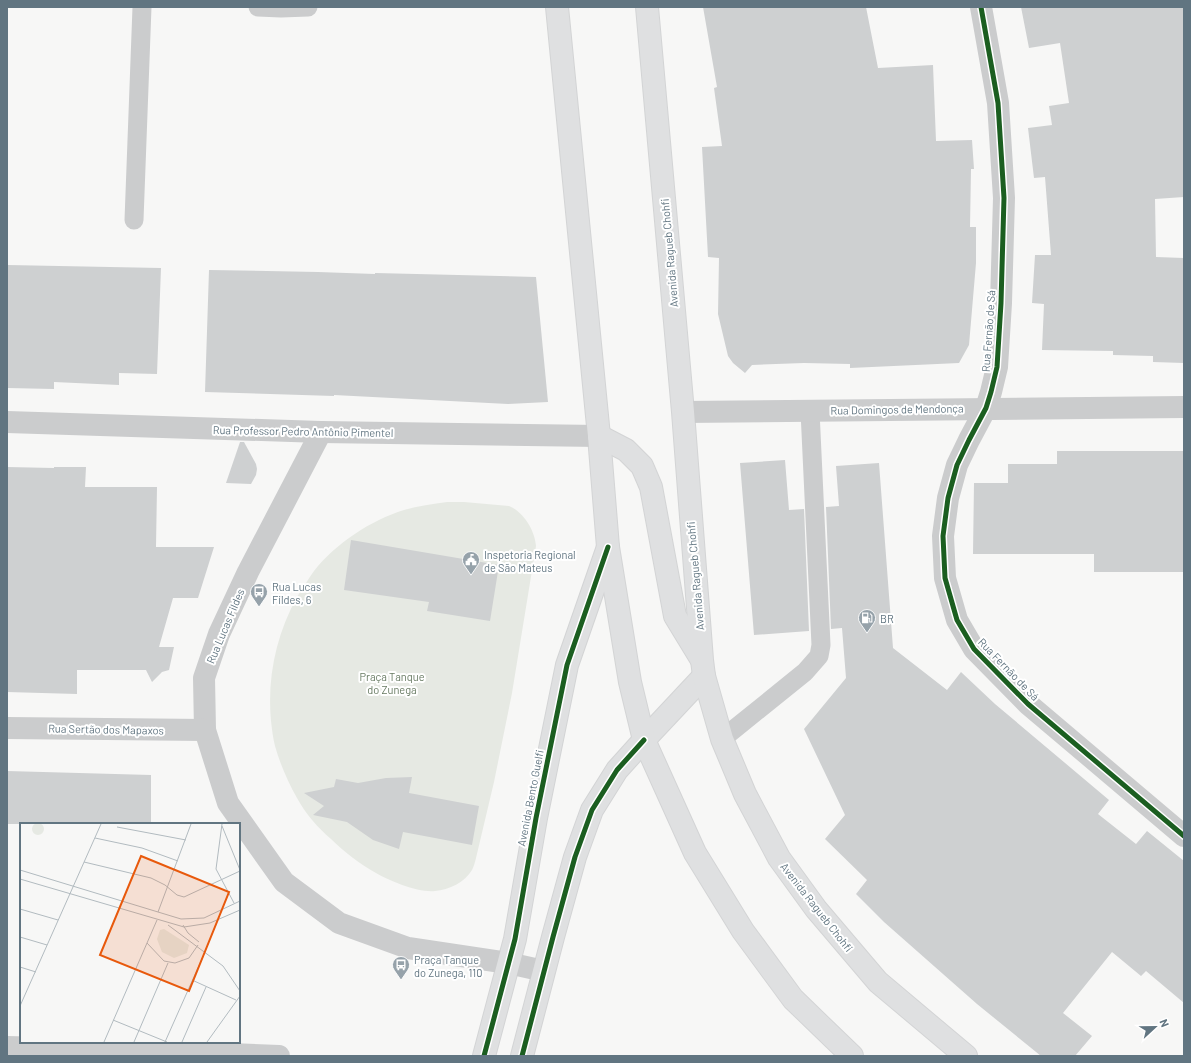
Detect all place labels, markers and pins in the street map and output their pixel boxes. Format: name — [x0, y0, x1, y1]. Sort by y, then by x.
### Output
place label: Inspetoria Regional de São Mateus — [484, 548, 576, 574]
public building icon: Inspetoria Regional de São Mateus — [461, 550, 481, 575]
place label: Rua Lucas Fildes, 6 — [272, 580, 321, 606]
bus stop icon: Rua Lucas Fildes, 6 — [249, 582, 269, 607]
fuel station icon: BR — [857, 608, 877, 633]
place label: BR — [880, 612, 894, 625]
place label: Praça Tanque do Zunega, 110 — [414, 953, 482, 979]
bus stop icon: Praça Tanque do Zunega, 110 — [391, 955, 411, 980]

